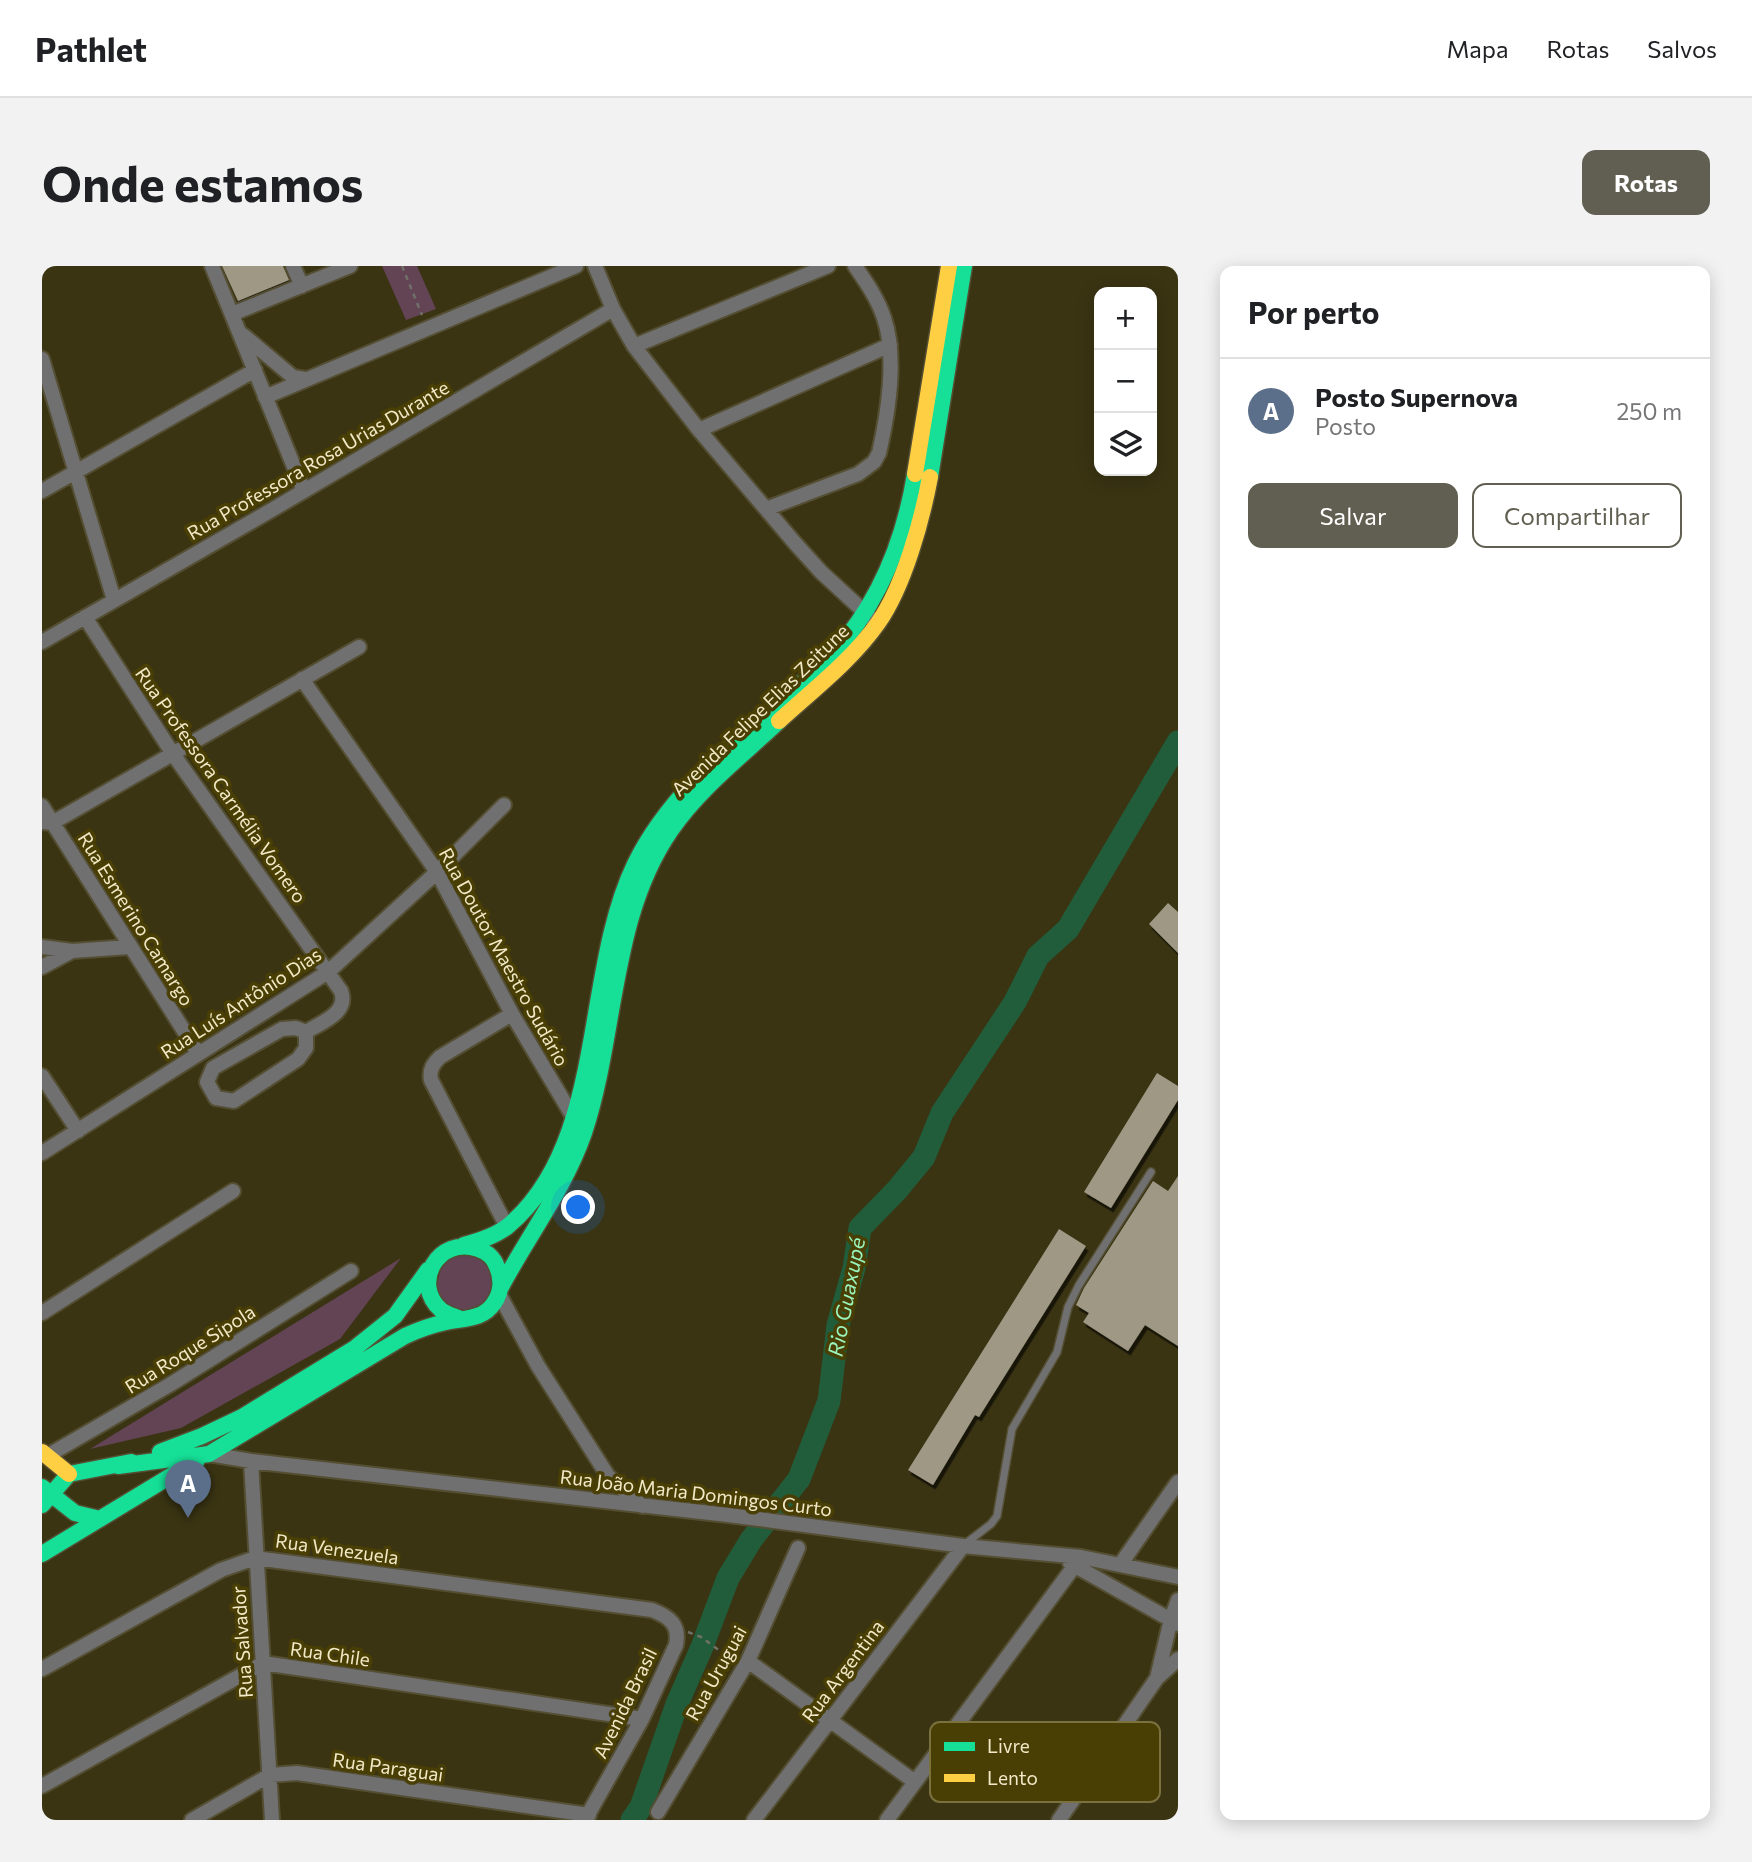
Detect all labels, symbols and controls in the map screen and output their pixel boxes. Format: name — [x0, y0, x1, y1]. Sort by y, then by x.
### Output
text: Pathlet — [35, 28, 147, 69]
text: Mapa — [1447, 34, 1509, 63]
text: Rotas — [1547, 34, 1609, 63]
text: Salvos — [1647, 34, 1717, 63]
button: Rotas — [1582, 150, 1710, 215]
text: Onde estamos — [42, 152, 363, 212]
map controls — [1094, 287, 1157, 476]
button: + — [1094, 287, 1157, 350]
text: Por perto — [1248, 293, 1380, 330]
button: − — [1094, 350, 1157, 413]
street label: Rua Professora Rosa Urias Durante — [183, 375, 453, 544]
text: Posto Supernova — [1315, 381, 1518, 412]
text: A — [1263, 397, 1279, 425]
text: 250 m — [1617, 397, 1682, 425]
text: Posto — [1315, 412, 1376, 440]
button: layers — [1094, 413, 1157, 476]
button: Salvar — [1248, 483, 1458, 548]
button: Compartilhar — [1472, 483, 1682, 548]
street label: Avenida Felipe Elias Zeitune — [666, 619, 853, 800]
street label: Rua Professora Carmélia Vomero — [131, 662, 312, 907]
street label: Rua Esmerino Camargo — [74, 828, 199, 1010]
street label: Rua Doutor Maestro Sudário — [435, 844, 574, 1070]
street label: Rua Luís Antônio Dias — [156, 942, 325, 1063]
your location — [561, 1190, 595, 1224]
water label: Rio Guaxupé — [822, 1234, 869, 1358]
street label: Rua Roque Sipola — [120, 1299, 259, 1398]
pin: A — [165, 1460, 211, 1518]
street label: Rua João Maria Domingos Curto — [559, 1464, 833, 1521]
street label: Rua Venezuela — [274, 1528, 400, 1569]
street label: Rua Salvador — [226, 1585, 257, 1699]
street label: Rua Argentina — [797, 1615, 889, 1726]
street label: Rua Uruguai — [680, 1621, 751, 1724]
street label: Rua Chile — [289, 1637, 372, 1670]
street label: Avenida Brasil — [588, 1644, 661, 1762]
legend — [930, 1722, 1160, 1802]
text: Livre — [987, 1734, 1030, 1757]
street label: Rua Paraguai — [331, 1747, 445, 1786]
text: Lento — [987, 1766, 1038, 1789]

